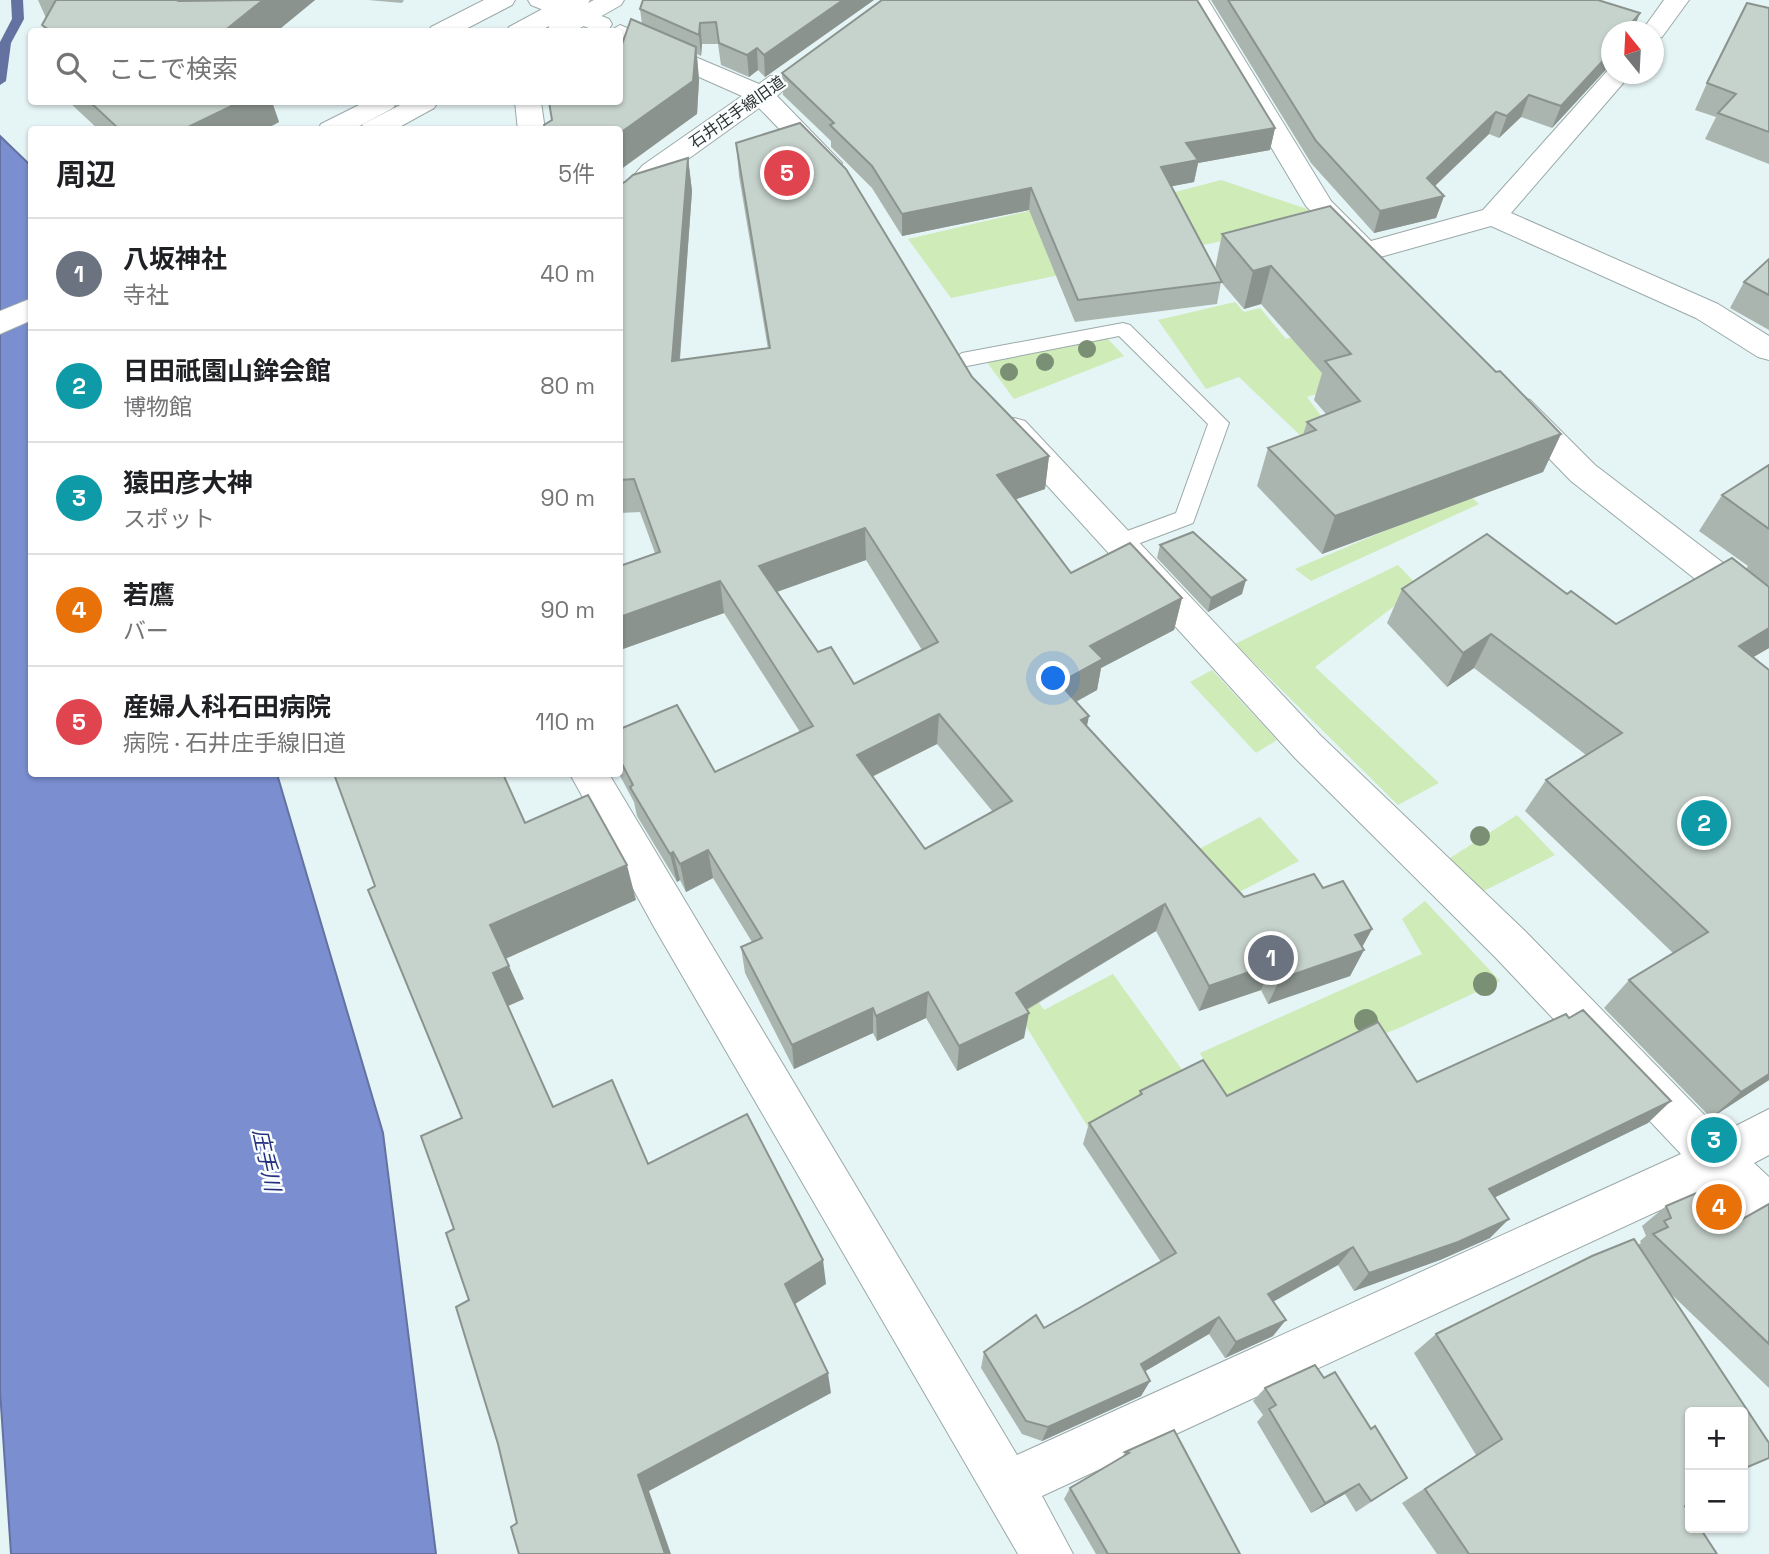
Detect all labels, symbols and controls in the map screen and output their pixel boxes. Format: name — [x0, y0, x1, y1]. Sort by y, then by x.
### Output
north arrow — [1601, 21, 1664, 84]
search box — [28, 28, 623, 105]
icon: search — [52, 48, 90, 86]
text: ここで検索 — [108, 52, 238, 86]
street label: 石井庄手線旧道 — [685, 71, 789, 153]
pin: 5 — [764, 147, 810, 199]
text: 周辺 — [56, 155, 116, 194]
text: 5件 — [558, 159, 595, 189]
text: 八坂神社 — [123, 242, 227, 276]
text: 1 — [74, 259, 84, 289]
text: 40 m — [540, 259, 595, 289]
text: 寺社 — [123, 280, 169, 310]
text: 日田祇園山鉾会館 — [123, 354, 331, 388]
text: 2 — [72, 371, 86, 401]
text: 80 m — [540, 371, 595, 401]
text: 博物館 — [123, 392, 192, 422]
text: 猿田彦大神 — [123, 466, 253, 500]
text: 3 — [72, 483, 86, 513]
text: 90 m — [540, 483, 595, 513]
text: スポット — [123, 504, 215, 534]
text: 若鷹 — [123, 578, 175, 612]
text: 4 — [72, 595, 86, 625]
text: 90 m — [540, 595, 595, 625]
text: バー — [123, 616, 169, 646]
your location — [1036, 661, 1070, 695]
text: 産婦人科石田病院 — [123, 690, 331, 724]
text: 5 — [72, 707, 86, 737]
text: 110 m — [535, 707, 595, 737]
text: 病院 · 石井庄手線旧道 — [123, 728, 346, 758]
pin: 2 — [1681, 797, 1727, 849]
pin: 1 — [1248, 932, 1294, 984]
pin: 3 — [1691, 1114, 1737, 1166]
water label: 庄手川 — [247, 1126, 287, 1196]
pin: 4 — [1696, 1181, 1742, 1233]
map controls — [1685, 1407, 1748, 1533]
button: + — [1685, 1407, 1748, 1470]
button: − — [1685, 1470, 1748, 1533]

